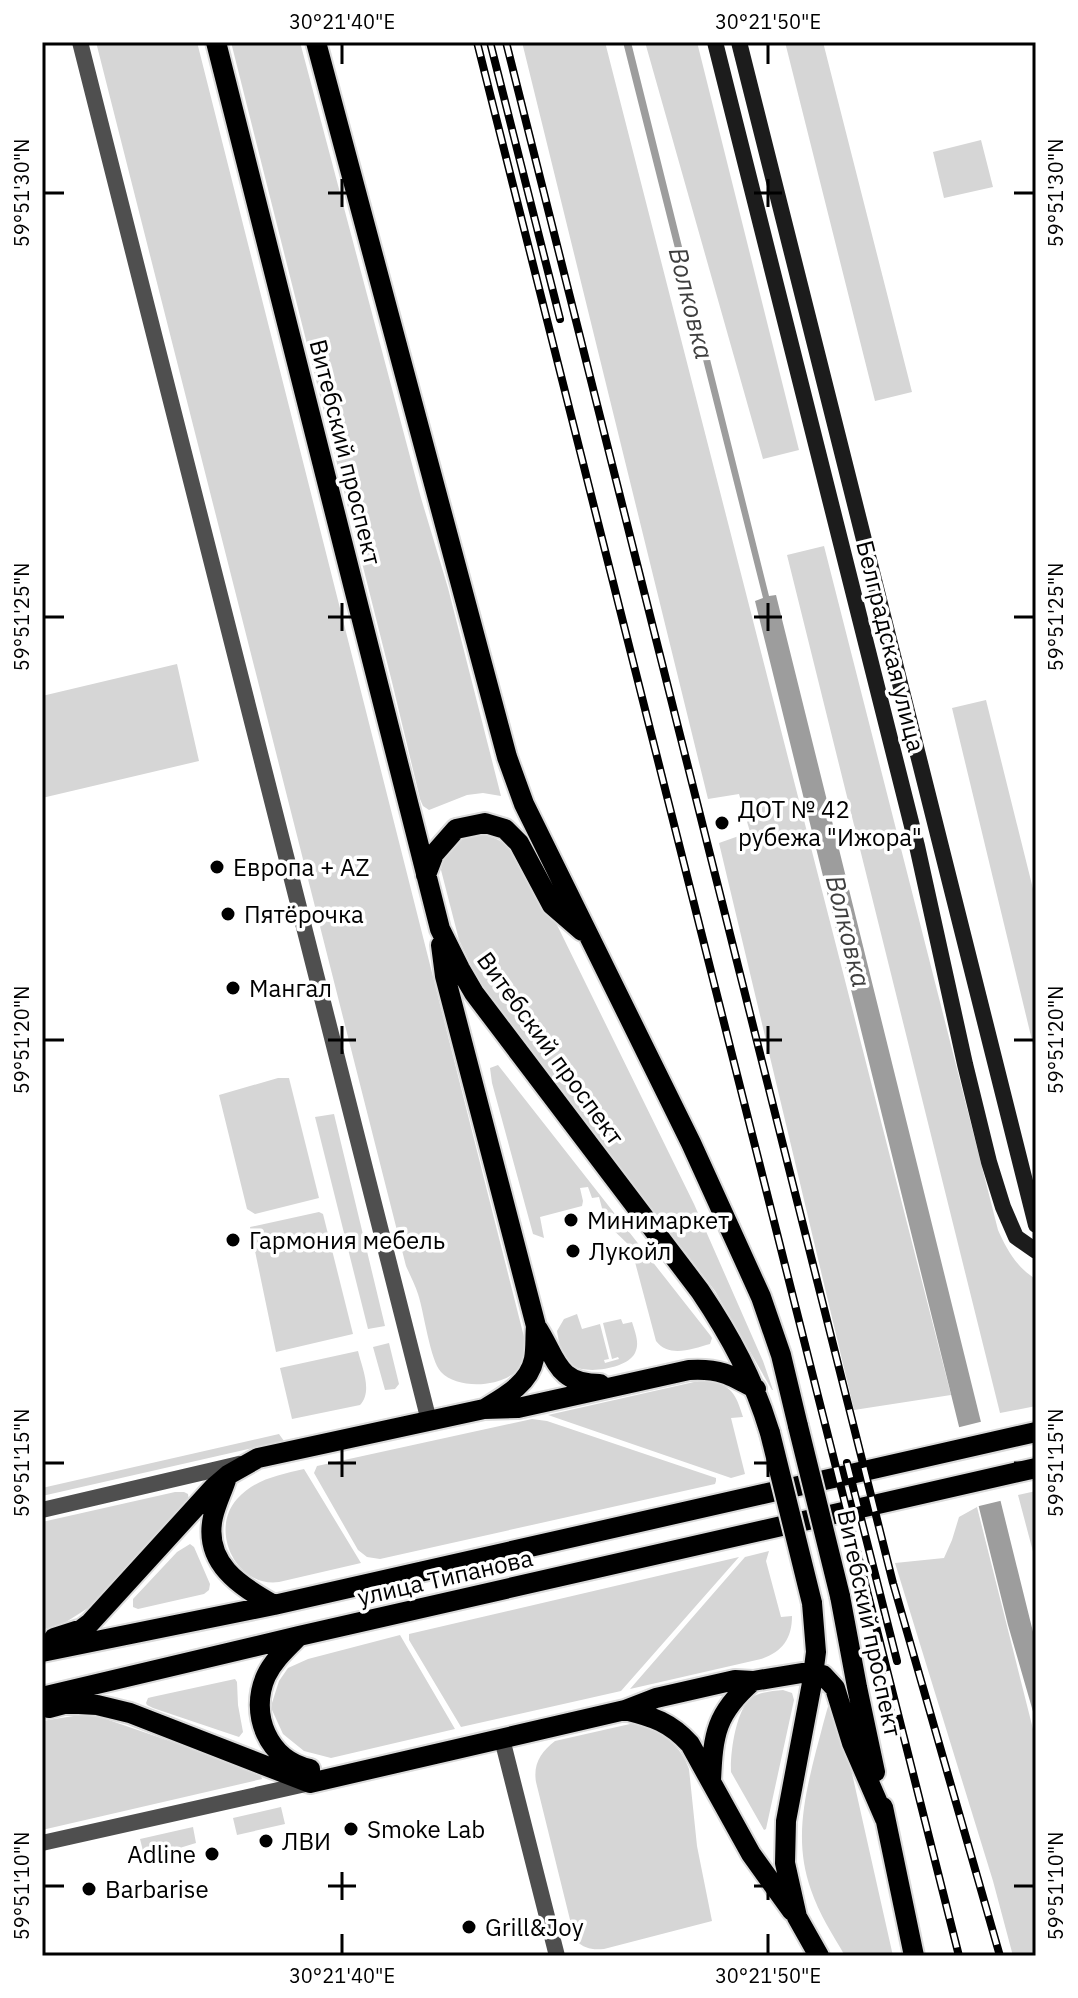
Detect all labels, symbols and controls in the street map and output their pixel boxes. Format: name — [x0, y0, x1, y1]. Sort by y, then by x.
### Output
text: 30°21'40"E — [289, 8, 395, 35]
text: 30°21'50"E — [715, 8, 821, 35]
text: 59°51'30"N — [8, 139, 35, 247]
text: 59°51'30"N — [1042, 139, 1069, 247]
water label: Волковка — [662, 243, 722, 363]
street label: Витебский проспект — [302, 336, 390, 568]
street label: Белградская улица — [849, 537, 933, 755]
text: 59°51'25"N — [8, 563, 35, 671]
text: 59°51'25"N — [1042, 563, 1069, 671]
place label: ДОТ № 42 рубежа "Ижора" — [738, 793, 922, 853]
marker: ДОТ № 42 рубежа "Ижора" — [713, 814, 731, 832]
place label: Европа + AZ — [233, 851, 369, 883]
marker: Европа + AZ — [208, 858, 226, 876]
water label: Волковка — [819, 871, 879, 991]
place label: Пятёрочка — [244, 898, 364, 930]
marker: Пятёрочка — [219, 905, 237, 923]
street label: Витебский проспект — [470, 945, 632, 1151]
place label: Мангал — [249, 972, 332, 1004]
marker: Мангал — [224, 979, 242, 997]
text: 59°51'20"N — [8, 986, 35, 1094]
text: 59°51'20"N — [1042, 986, 1069, 1094]
place label: Минимаркет — [587, 1204, 729, 1236]
marker: Минимаркет — [562, 1211, 580, 1229]
place label: Гармония мебель — [249, 1224, 445, 1256]
marker: Гармония мебель — [224, 1231, 242, 1249]
place label: Лукойл — [589, 1235, 671, 1267]
marker: Лукойл — [564, 1242, 582, 1260]
text: 59°51'15"N — [8, 1409, 35, 1517]
text: 59°51'15"N — [1042, 1409, 1069, 1517]
street label: Витебский проспект — [830, 1506, 910, 1740]
street label: улица Типанова — [354, 1541, 536, 1613]
place label: Smoke Lab — [367, 1813, 485, 1845]
marker: Smoke Lab — [342, 1820, 360, 1838]
place label: ЛВИ — [282, 1825, 331, 1857]
text: 59°51'10"N — [8, 1832, 35, 1940]
marker: ЛВИ — [257, 1832, 275, 1850]
text: 59°51'10"N — [1042, 1832, 1069, 1940]
place label: Adline — [127, 1838, 196, 1870]
marker: Adline — [203, 1845, 221, 1863]
place label: Barbarise — [105, 1873, 209, 1905]
marker: Barbarise — [80, 1880, 98, 1898]
place label: Grill&Joy — [485, 1911, 584, 1943]
marker: Grill&Joy — [460, 1918, 478, 1936]
text: 30°21'40"E — [289, 1962, 395, 1989]
text: 30°21'50"E — [715, 1962, 821, 1989]

